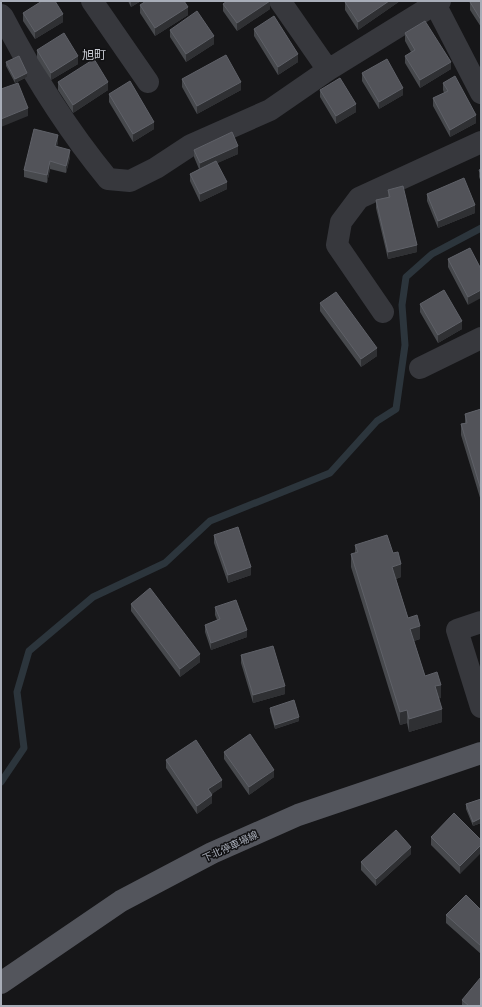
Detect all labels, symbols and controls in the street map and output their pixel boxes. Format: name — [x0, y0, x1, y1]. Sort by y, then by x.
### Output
district label: 旭町 — [82, 47, 106, 63]
street label: 下北停車場線 — [200, 828, 261, 866]

